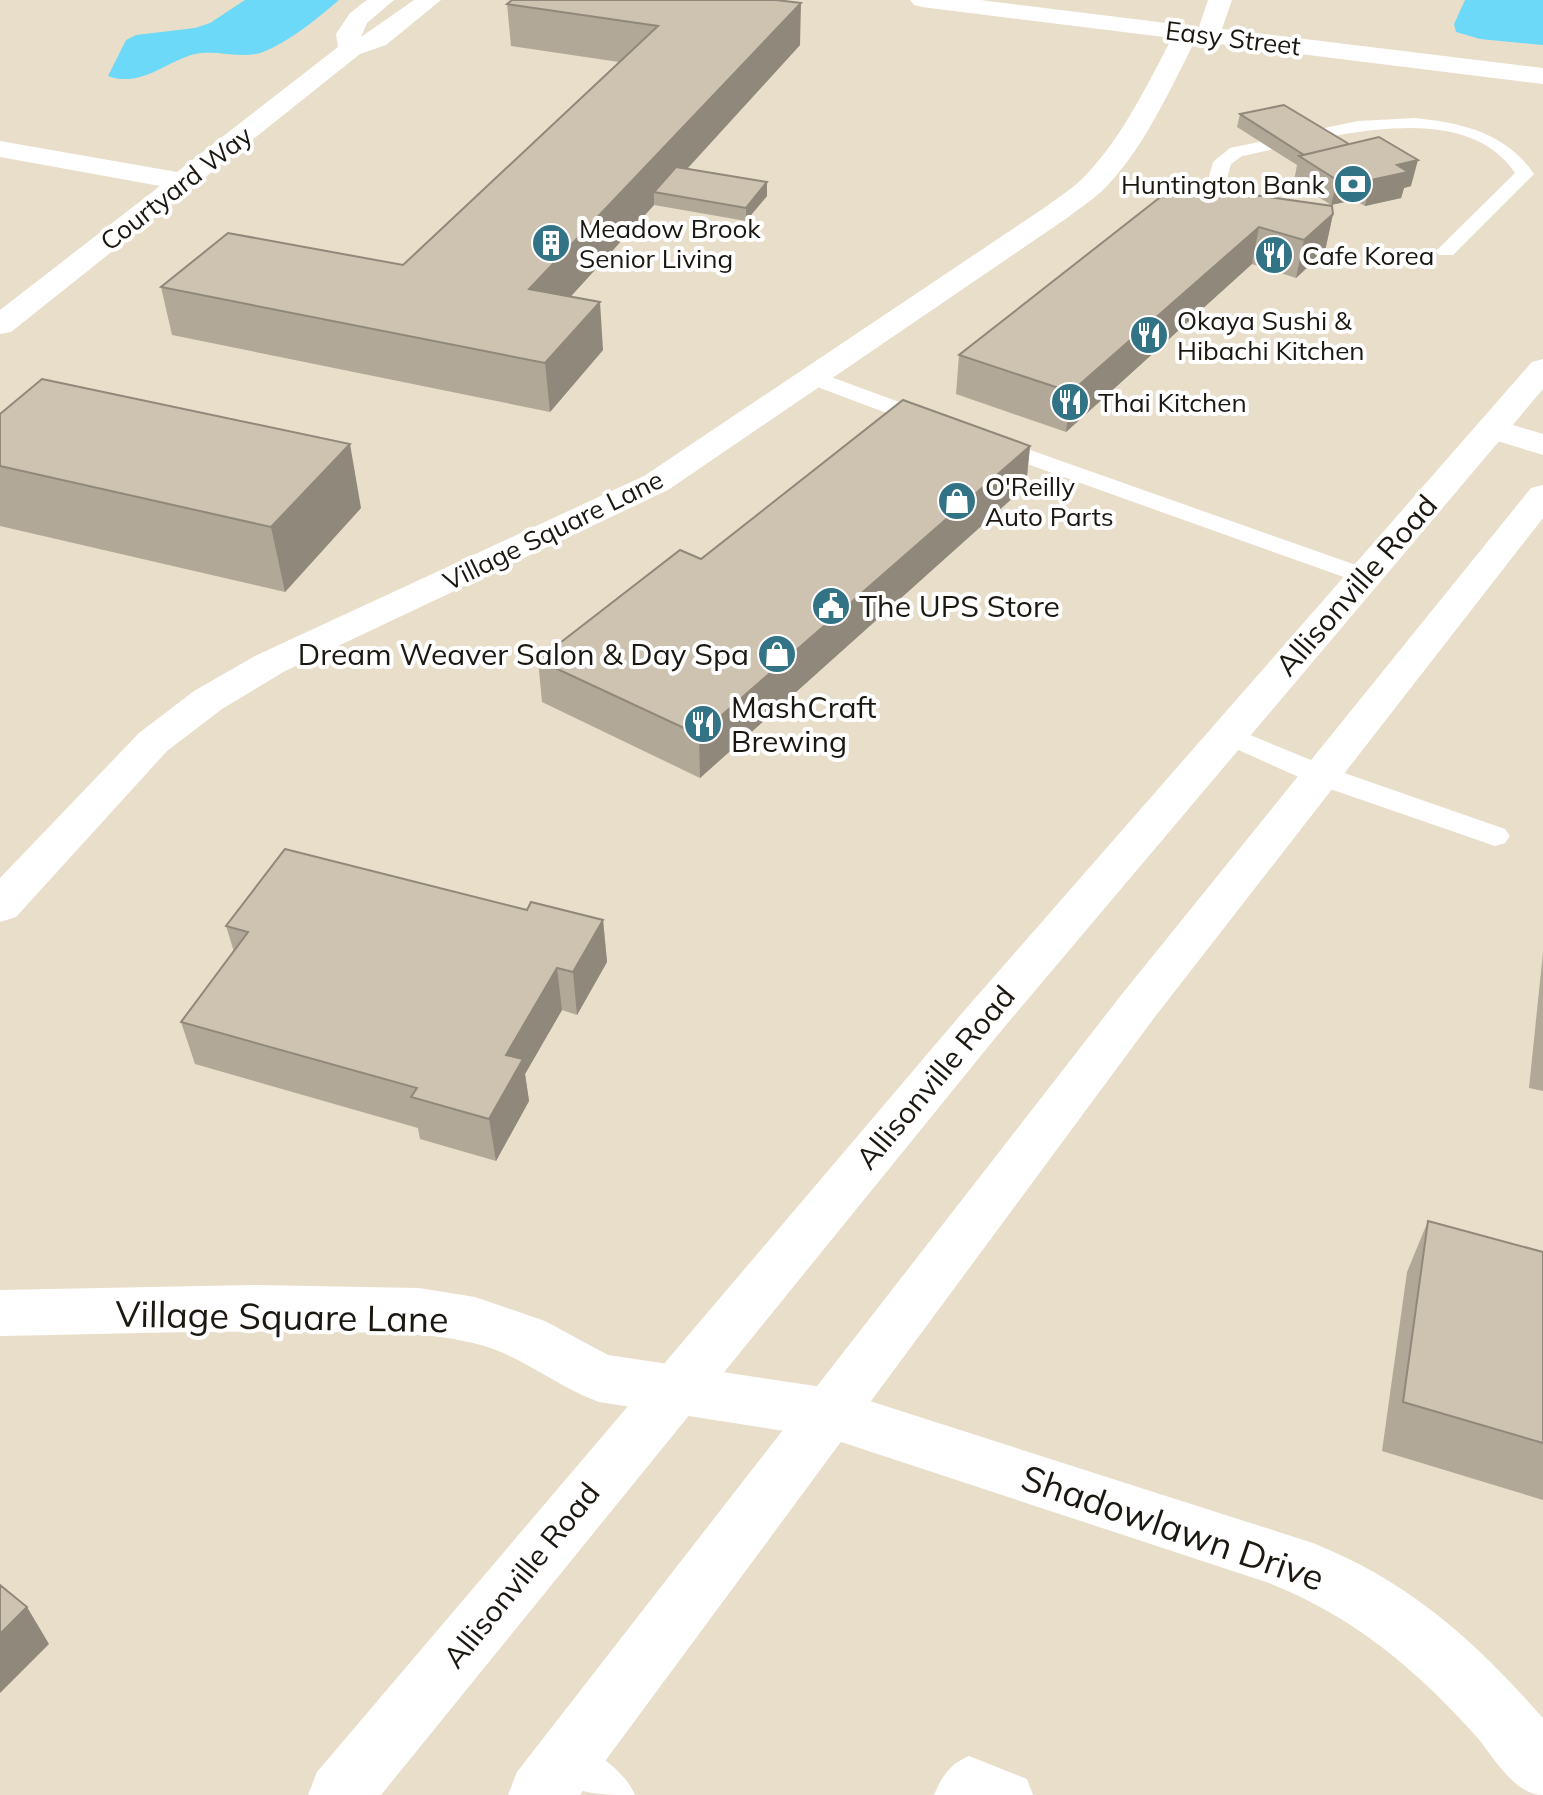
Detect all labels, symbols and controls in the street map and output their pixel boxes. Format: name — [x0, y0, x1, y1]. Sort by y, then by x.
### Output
street label: Easy Street — [1164, 13, 1302, 63]
street label: Courtyard Way — [93, 118, 259, 258]
bank icon: Huntington Bank — [1332, 163, 1374, 205]
place label: Huntington Bank — [1121, 168, 1326, 201]
place label: Meadow Brook Senior Living — [579, 212, 761, 275]
building icon: Meadow Brook Senior Living — [530, 222, 572, 264]
restaurant icon: Cafe Korea — [1253, 234, 1295, 276]
place label: Cafe Korea — [1302, 239, 1434, 272]
place label: Okaya Sushi & Hibachi Kitchen — [1177, 304, 1365, 367]
restaurant icon: Okaya Sushi & Hibachi Kitchen — [1128, 314, 1170, 356]
restaurant icon: Thai Kitchen — [1049, 381, 1091, 423]
place label: Thai Kitchen — [1098, 386, 1247, 419]
street label: Village Square Lane — [438, 462, 668, 598]
place label: O'Reilly Auto Parts — [985, 470, 1114, 533]
shop icon: O'Reilly Auto Parts — [936, 480, 978, 522]
street label: Allisonville Road — [1267, 487, 1445, 683]
public building icon: The UPS Store — [810, 585, 852, 627]
place label: The UPS Store — [859, 587, 1060, 625]
shop icon: Dream Weaver Salon & Day Spa — [756, 633, 798, 675]
place label: Dream Weaver Salon & Day Spa — [298, 635, 749, 673]
place label: MashCraft Brewing — [731, 688, 876, 760]
restaurant icon: MashCraft Brewing — [682, 703, 724, 745]
street label: Allisonville Road — [847, 977, 1023, 1177]
street label: Village Square Lane — [115, 1291, 449, 1341]
street label: Shadowlawn Drive — [1016, 1454, 1330, 1600]
street label: Allisonville Road — [435, 1474, 607, 1676]

